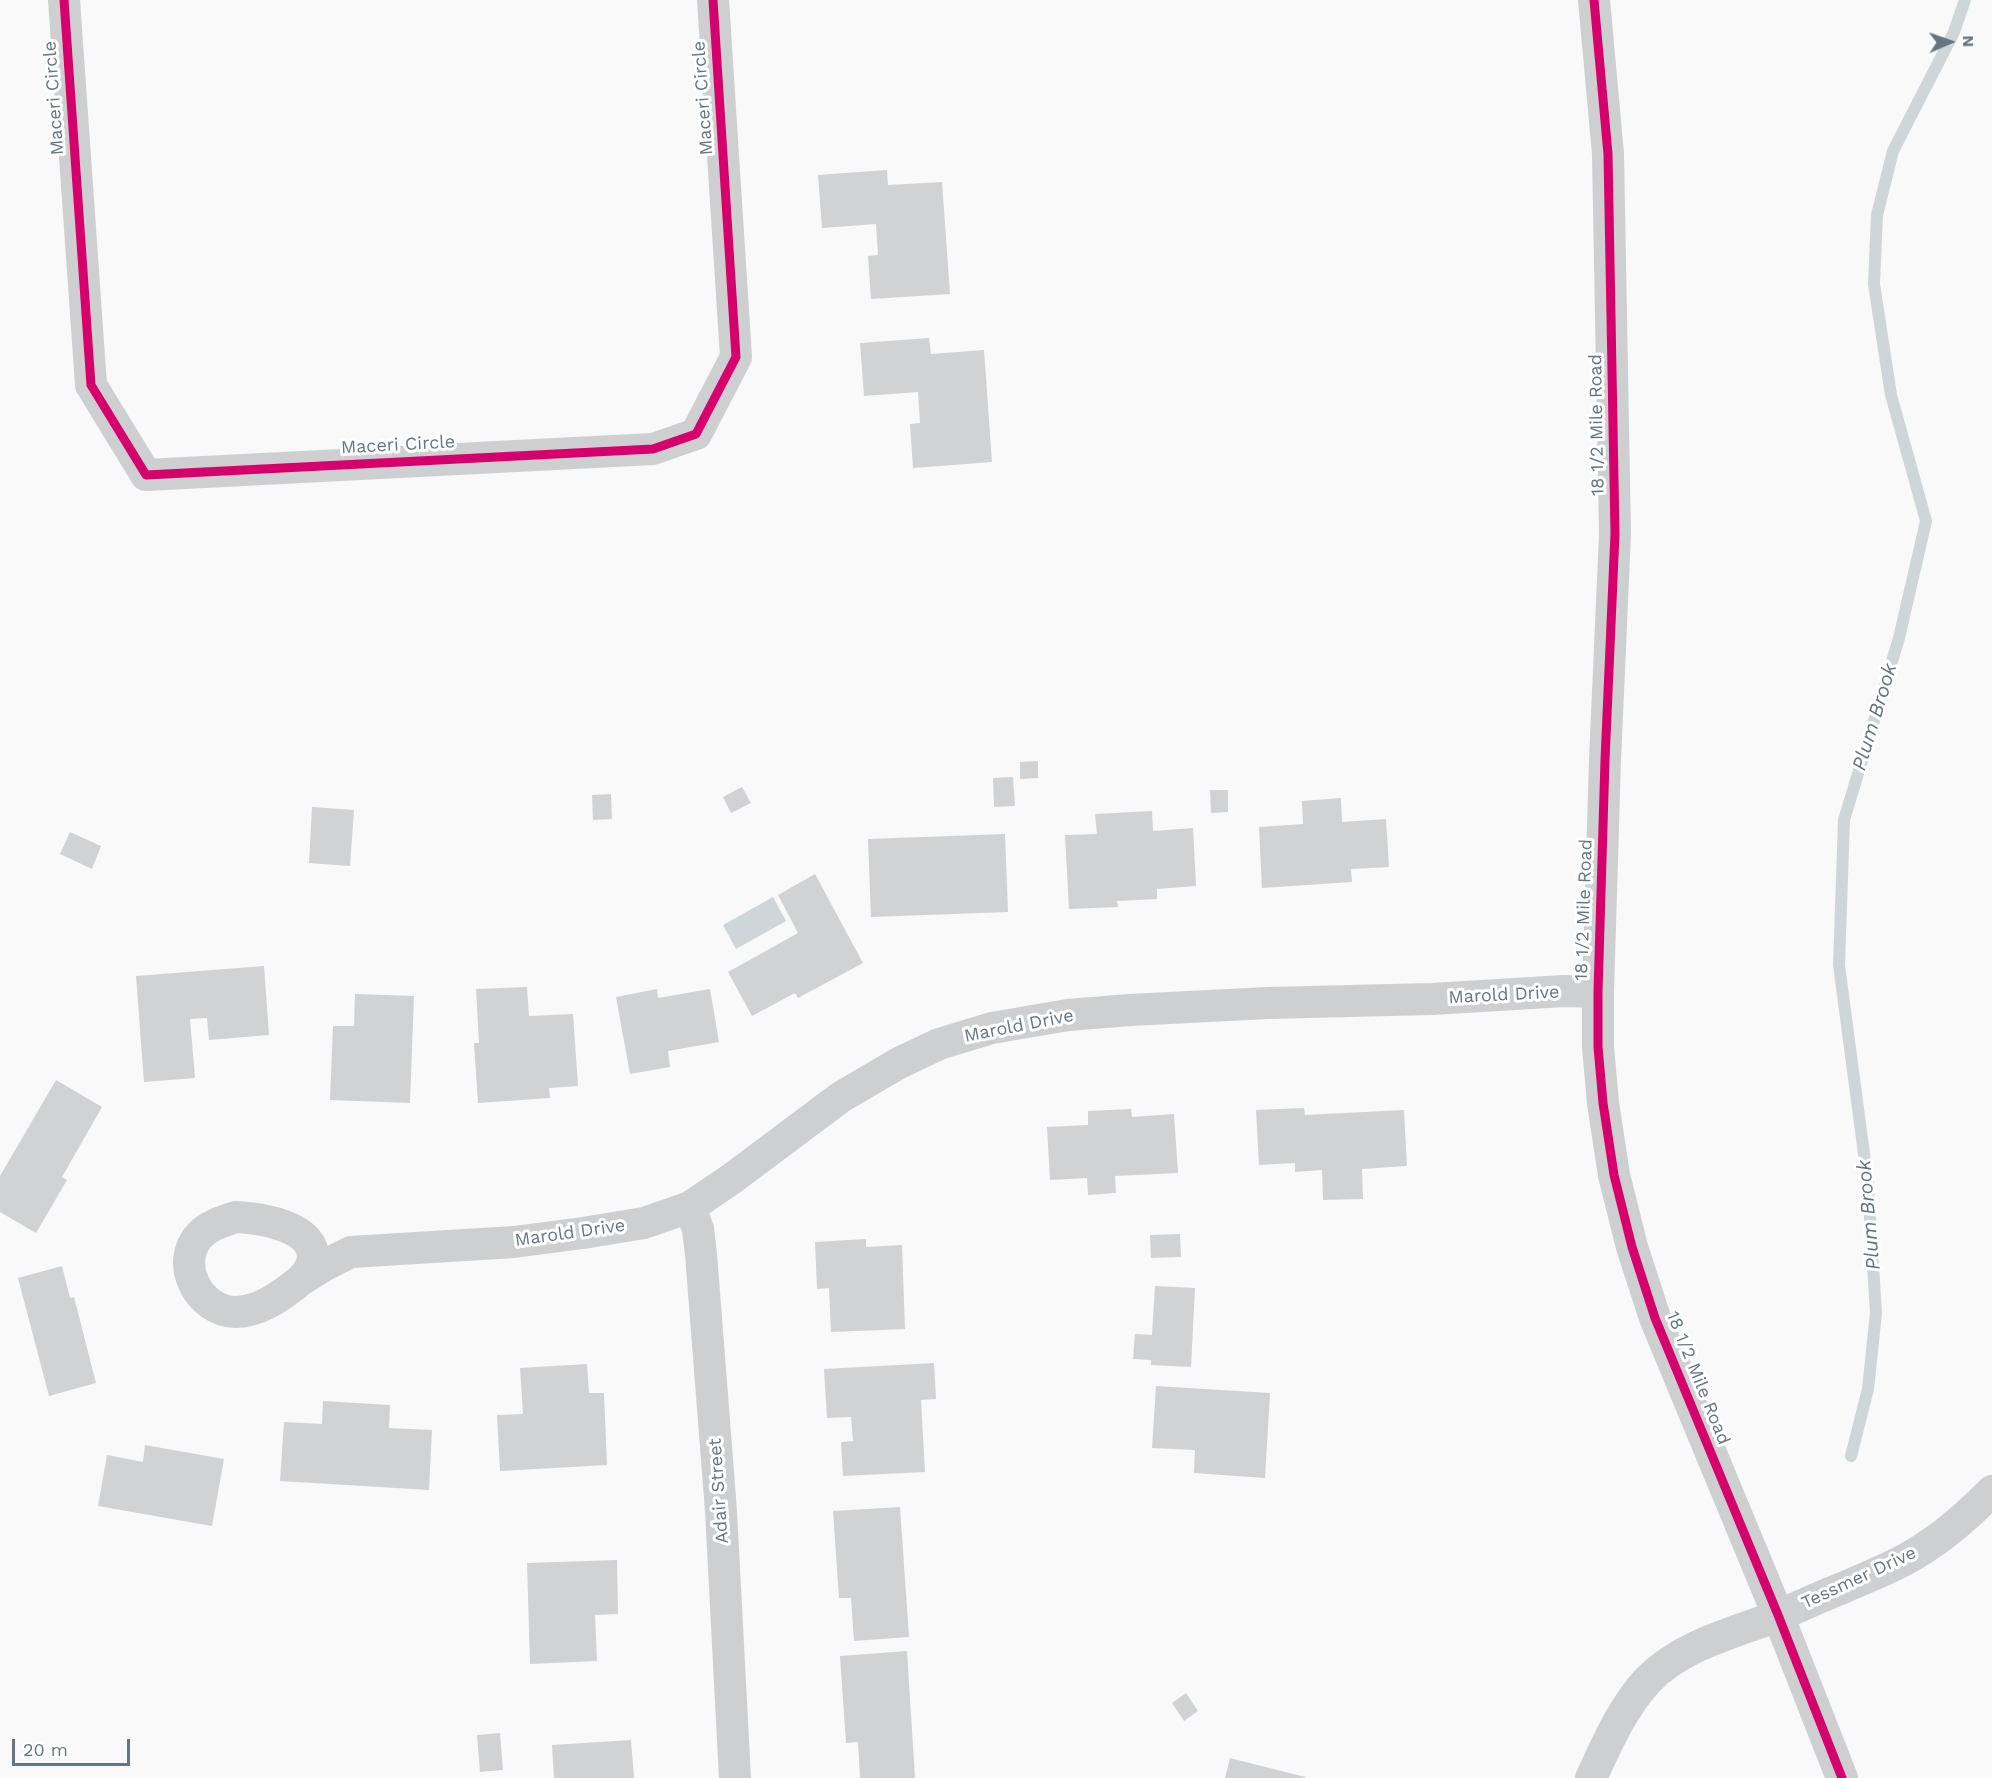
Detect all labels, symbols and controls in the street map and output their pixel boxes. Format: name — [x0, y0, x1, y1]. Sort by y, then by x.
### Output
north arrow — [1920, 12, 1980, 72]
text: N — [1959, 35, 1978, 48]
street label: Maceri Circle — [39, 40, 69, 156]
street label: Maceri Circle — [688, 40, 718, 156]
street label: 18 1/2 Mile Road — [1585, 354, 1609, 496]
street label: Maceri Circle — [340, 431, 456, 459]
water label: Plum Brook — [1847, 661, 1903, 773]
street label: 18 1/2 Mile Road — [1571, 839, 1597, 981]
street label: Marold Drive — [1448, 981, 1560, 1009]
street label: Marold Drive — [962, 1005, 1076, 1047]
water label: Plum Brook — [1852, 1159, 1886, 1271]
street label: Marold Drive — [514, 1215, 626, 1251]
street label: 18 1/2 Mile Road — [1661, 1308, 1735, 1448]
street label: Adair Street — [705, 1438, 733, 1544]
street label: Tessmer Drive — [1798, 1542, 1920, 1614]
scale bar — [15, 1727, 134, 1765]
text: 20 m — [23, 1739, 68, 1760]

